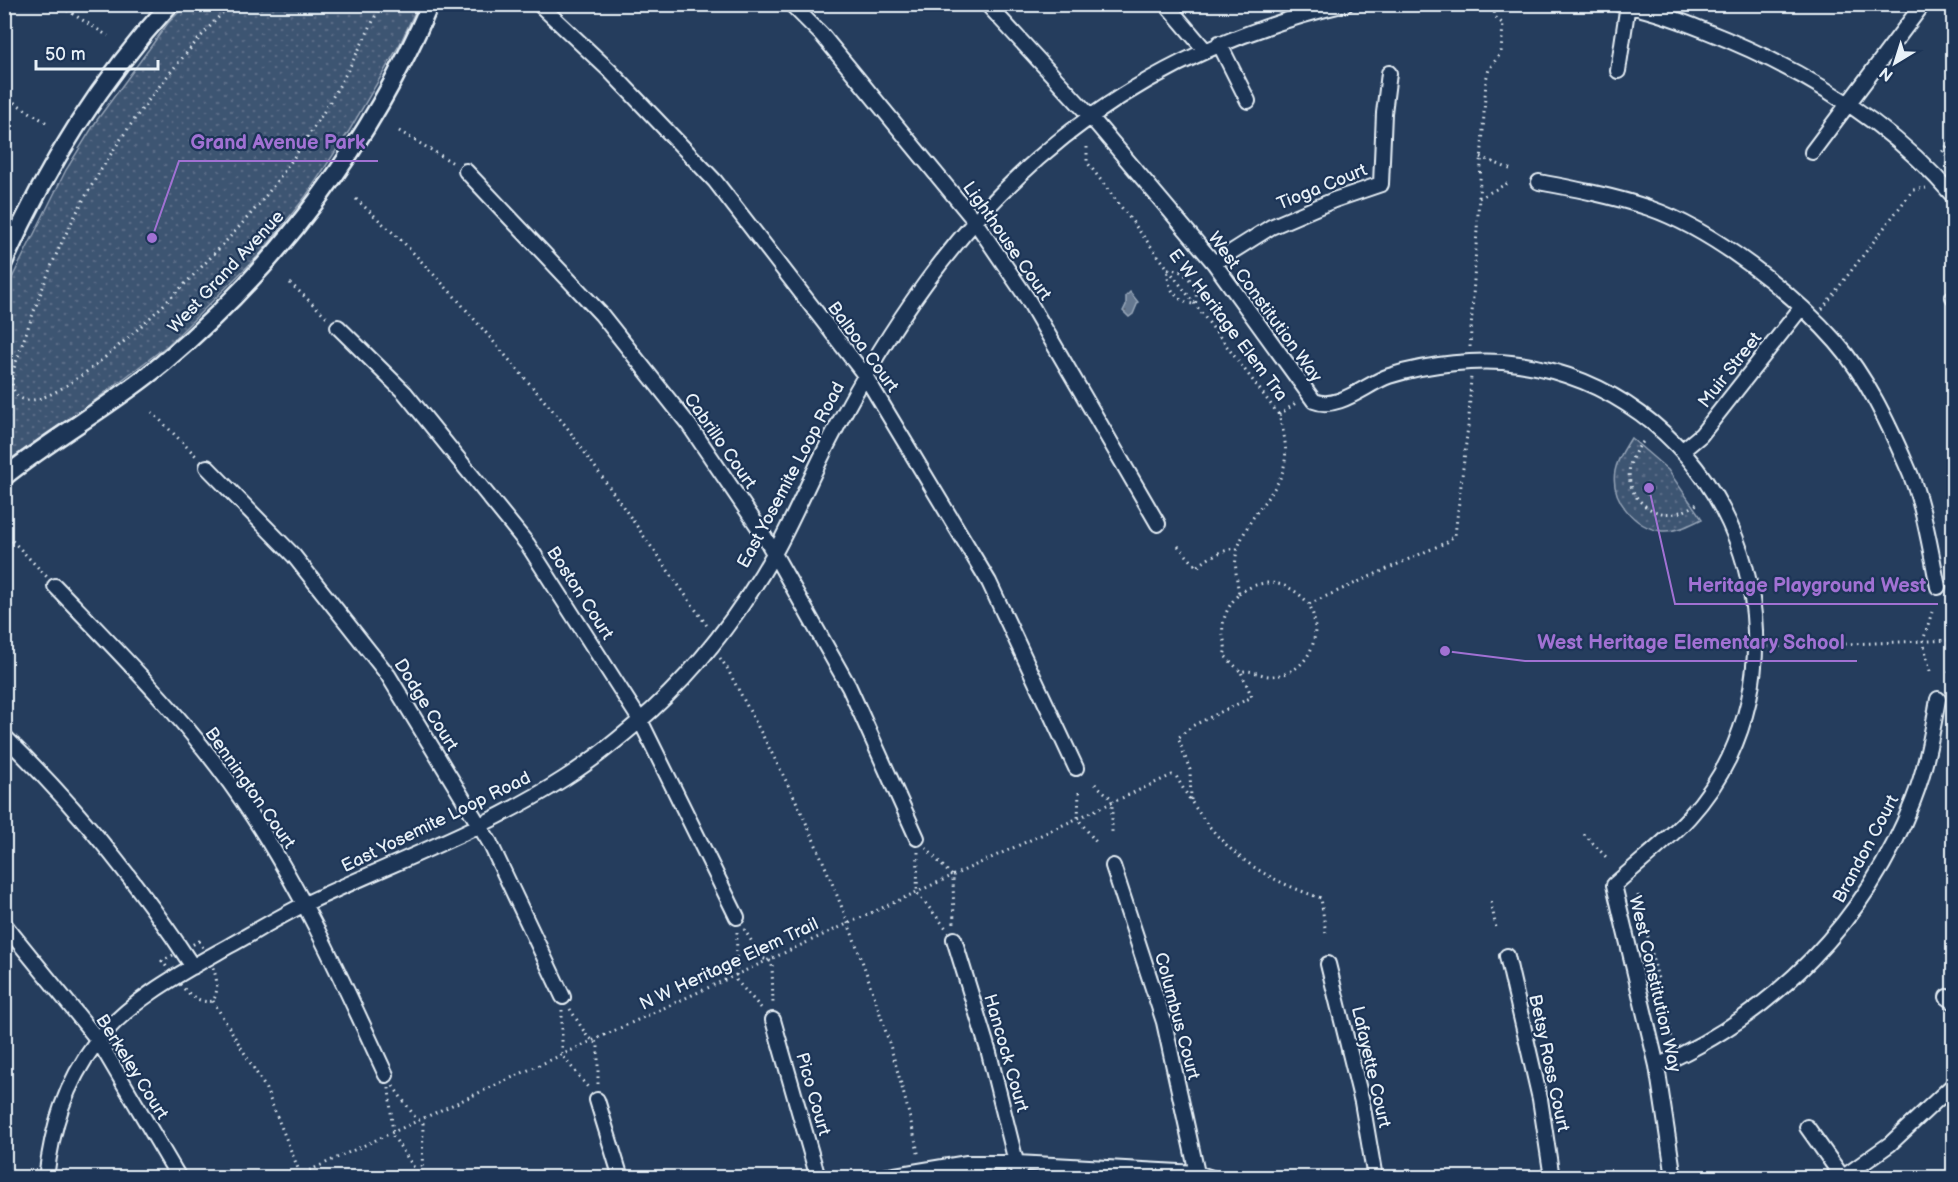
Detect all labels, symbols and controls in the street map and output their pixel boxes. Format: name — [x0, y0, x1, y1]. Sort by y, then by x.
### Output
scale bar — [36, 33, 158, 71]
north arrow — [1865, 33, 1925, 93]
text: 50 m — [45, 44, 86, 65]
text: N — [1876, 62, 1897, 85]
callout: Grand Avenue Park — [179, 123, 378, 161]
text: Grand Avenue Park — [191, 131, 366, 155]
street label: Tioga Court — [1274, 159, 1370, 215]
street label: Lighthouse Court — [958, 178, 1056, 305]
street label: West Grand Avenue — [163, 206, 289, 338]
street label: West Constitution Way — [1203, 228, 1327, 387]
street label: E W Heritage Elem Tra — [1164, 245, 1292, 405]
street label: Balboa Court — [823, 298, 903, 397]
street label: Muir Street — [1694, 328, 1766, 412]
street label: East Yosemite Loop Road — [733, 378, 849, 572]
street label: Cabrillo Court — [679, 389, 761, 493]
street label: Boston Court — [542, 543, 618, 644]
callout: Heritage Playground West — [1675, 566, 1938, 604]
text: Heritage Playground West — [1688, 574, 1927, 598]
callout: West Heritage Elementary School — [1525, 623, 1857, 661]
text: West Heritage Elementary School — [1537, 631, 1845, 655]
street label: Dodge Court — [389, 655, 463, 755]
street label: Bennington Court — [200, 723, 300, 853]
street label: East Yosemite Loop Road — [338, 767, 534, 877]
street label: Brandon Court — [1829, 791, 1904, 907]
street label: West Constitution Way — [1624, 894, 1686, 1075]
street label: N W Heritage Elem Trail — [636, 913, 822, 1015]
street label: Columbus Court — [1150, 950, 1204, 1082]
street label: Hancock Court — [979, 992, 1033, 1115]
street label: Betsy Ross Court — [1524, 992, 1574, 1134]
street label: Lafayette Court — [1347, 1004, 1395, 1130]
street label: Berkeley Court — [91, 1011, 173, 1124]
street label: Pico Court — [791, 1050, 835, 1138]

